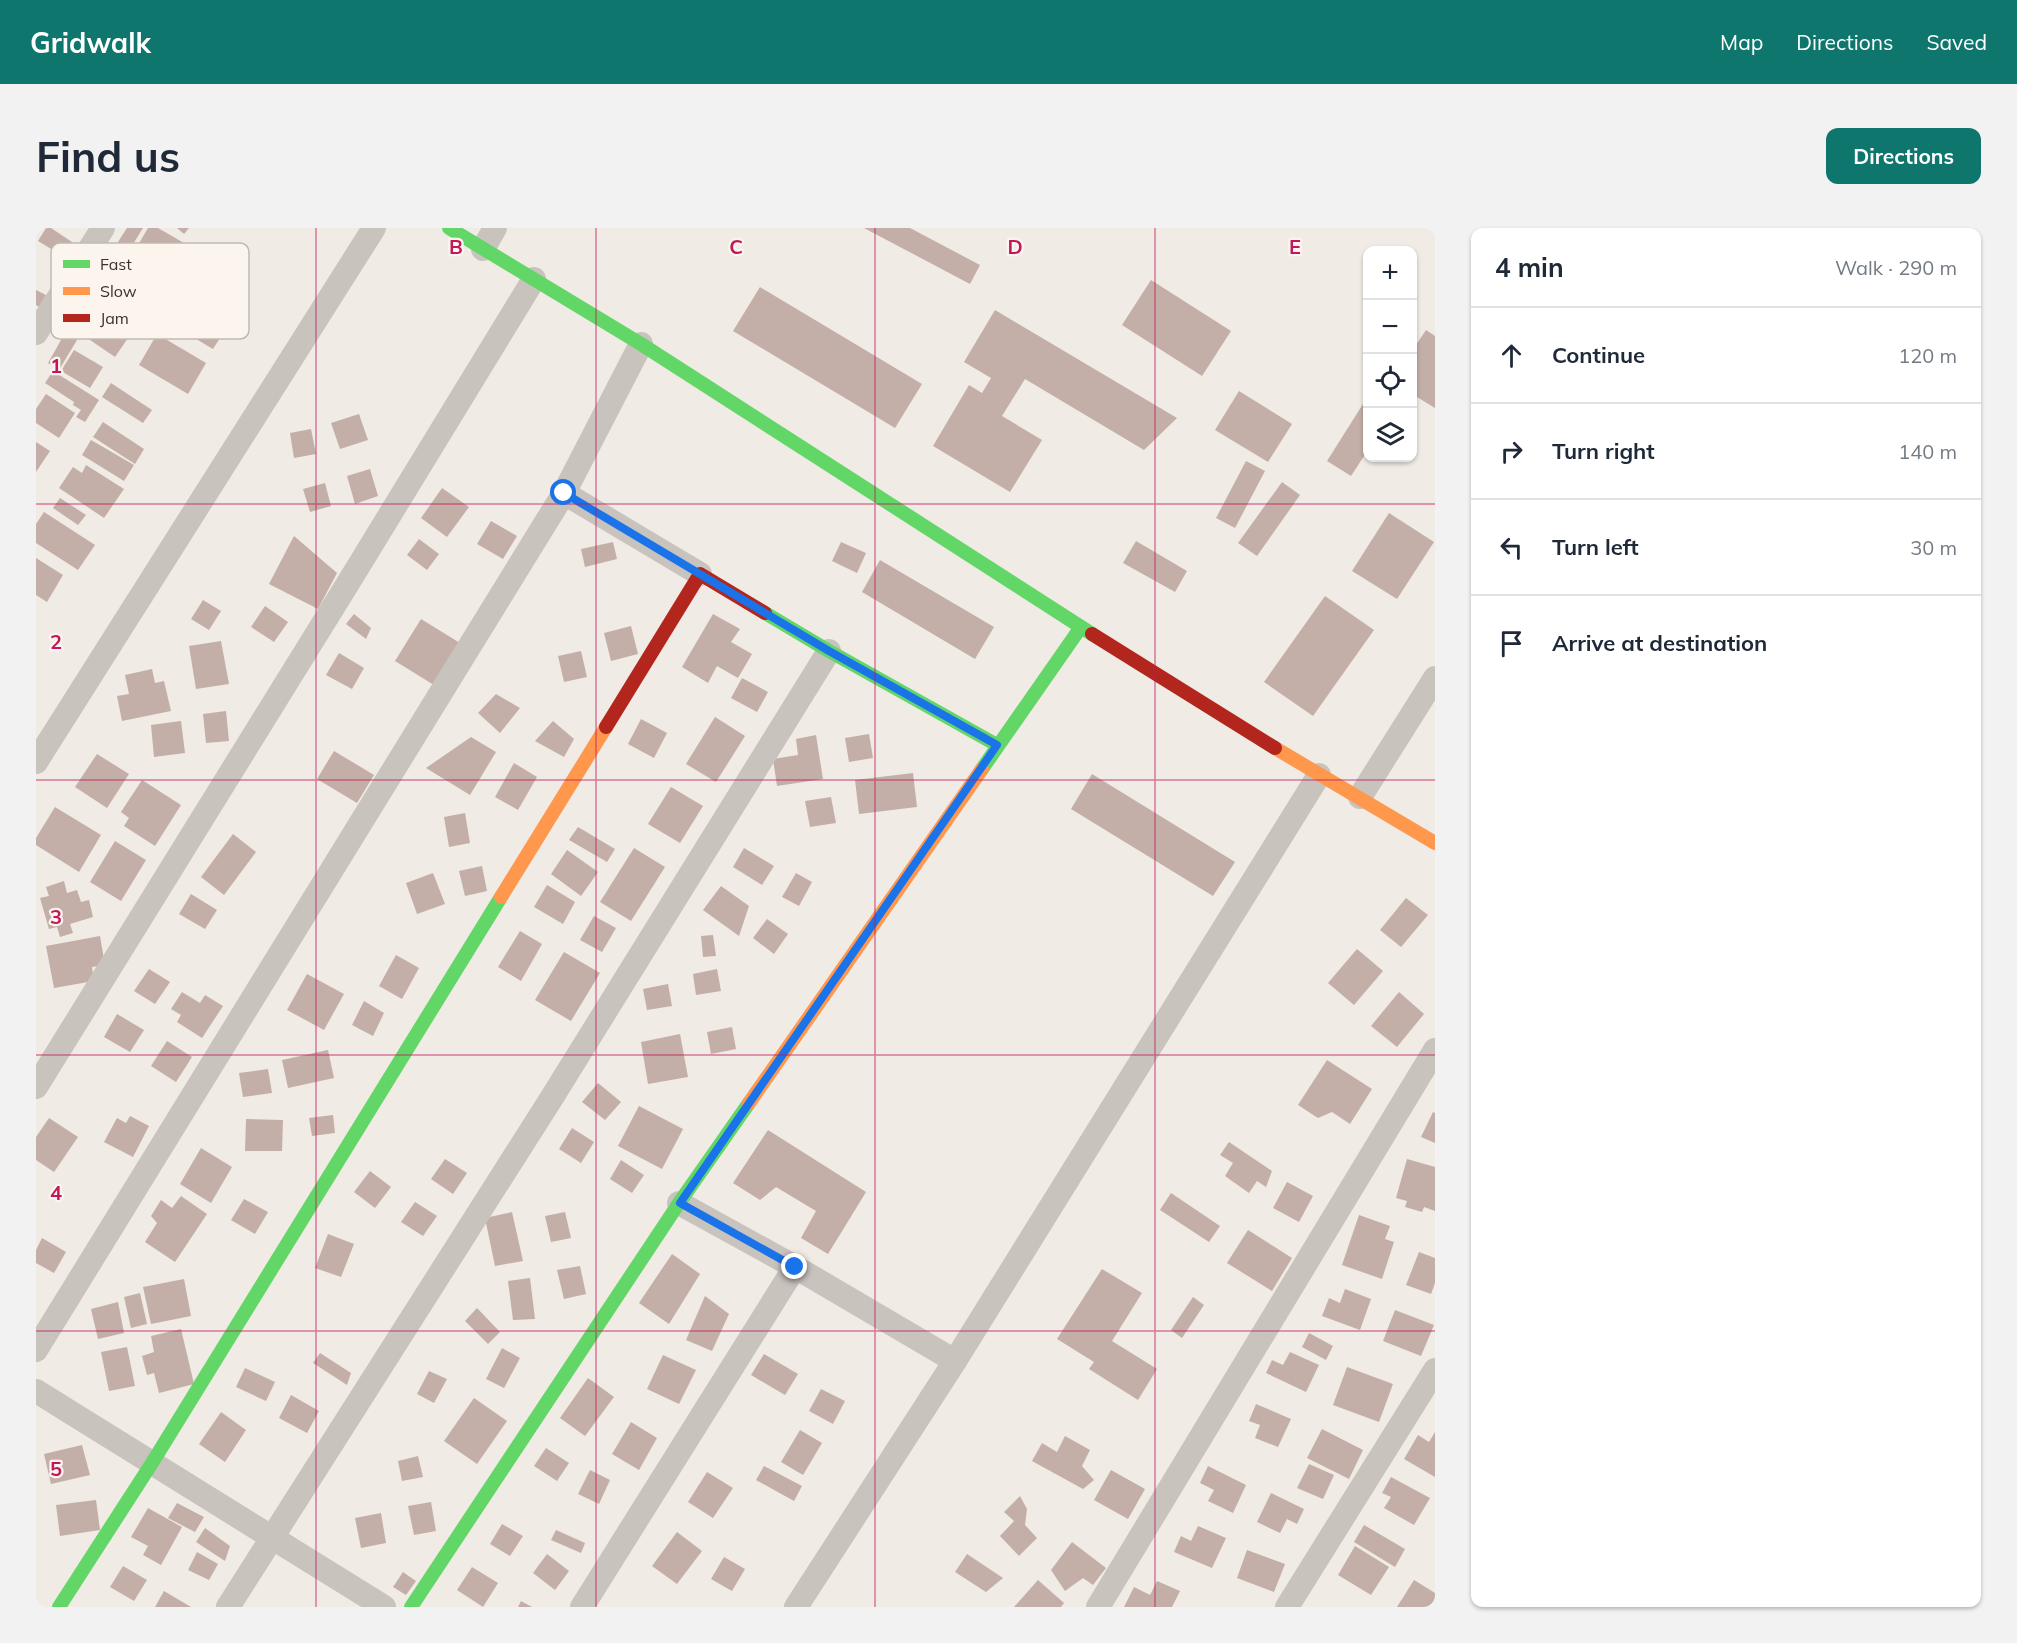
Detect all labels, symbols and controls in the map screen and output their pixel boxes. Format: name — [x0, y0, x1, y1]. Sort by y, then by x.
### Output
text: Gridwalk — [30, 25, 151, 60]
text: Map — [1720, 29, 1763, 55]
text: Directions — [1796, 29, 1893, 55]
text: Saved — [1926, 29, 1987, 55]
button: Directions — [1826, 128, 1981, 184]
text: Find us — [36, 130, 180, 183]
text: B — [449, 234, 463, 259]
text: C — [729, 234, 743, 259]
text: D — [1007, 234, 1023, 259]
text: E — [1289, 234, 1301, 259]
legend — [51, 243, 249, 339]
map controls — [1363, 246, 1417, 462]
button: + — [1363, 246, 1417, 300]
text: 4 min — [1495, 251, 1564, 284]
text: Fast — [100, 254, 132, 274]
text: Walk · 290 m — [1835, 255, 1957, 280]
text: Slow — [100, 281, 137, 301]
button: − — [1363, 300, 1417, 354]
text: Jam — [100, 308, 129, 328]
icon: ahead — [1495, 339, 1528, 372]
text: Continue — [1552, 341, 1645, 369]
text: 120 m — [1898, 343, 1957, 368]
text: 1 — [50, 353, 62, 378]
button: locate — [1363, 354, 1417, 408]
button: layers — [1363, 408, 1417, 462]
icon: right — [1495, 435, 1528, 468]
text: Turn right — [1552, 437, 1655, 465]
text: 140 m — [1898, 439, 1957, 464]
route start — [550, 479, 576, 505]
icon: left — [1495, 531, 1528, 564]
text: Turn left — [1552, 533, 1639, 561]
text: 30 m — [1910, 535, 1957, 560]
icon: arrive — [1495, 627, 1528, 660]
text: 2 — [50, 629, 62, 654]
text: Arrive at destination — [1552, 629, 1767, 657]
text: 3 — [50, 904, 62, 929]
text: 4 — [50, 1180, 62, 1205]
route end — [781, 1253, 807, 1279]
text: 5 — [50, 1456, 62, 1481]

